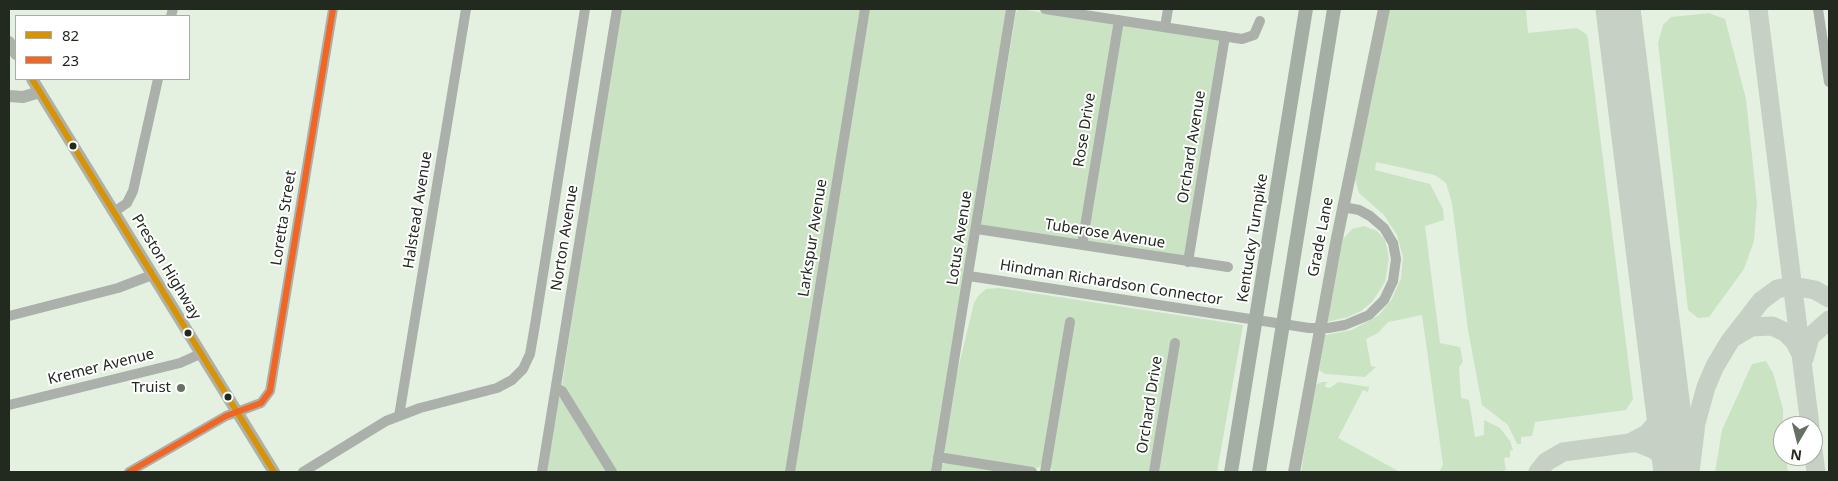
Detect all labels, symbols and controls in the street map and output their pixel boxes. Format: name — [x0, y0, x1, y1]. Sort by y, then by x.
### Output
legend — [15, 15, 190, 80]
text: 82 — [62, 25, 79, 45]
text: 23 — [62, 50, 79, 70]
street label: Orchard Avenue — [1174, 89, 1210, 205]
street label: Rose Drive — [1070, 92, 1100, 168]
unlabelled marker — [68, 141, 78, 151]
street label: Halstead Avenue — [400, 150, 436, 270]
street label: Loretta Street — [268, 169, 300, 267]
street label: Kentucky Turnpike — [1234, 172, 1272, 304]
street label: Larkspur Avenue — [795, 178, 831, 298]
street label: Norton Avenue — [548, 184, 582, 292]
street label: Lotus Avenue — [944, 189, 976, 287]
street label: Grade Lane — [1304, 196, 1338, 278]
street label: Preston Highway — [127, 211, 205, 323]
street label: Tuberose Avenue — [1043, 216, 1167, 252]
street label: Hindman Richardson Connector — [998, 256, 1224, 310]
unlabelled marker — [183, 328, 193, 338]
street label: Kremer Avenue — [46, 345, 156, 389]
street label: Orchard Drive — [1133, 355, 1167, 455]
place label: Truist — [131, 379, 171, 397]
marker: Truist — [175, 382, 187, 394]
unlabelled marker — [223, 392, 233, 402]
north arrow — [1773, 416, 1823, 466]
text: N — [1789, 445, 1803, 466]

